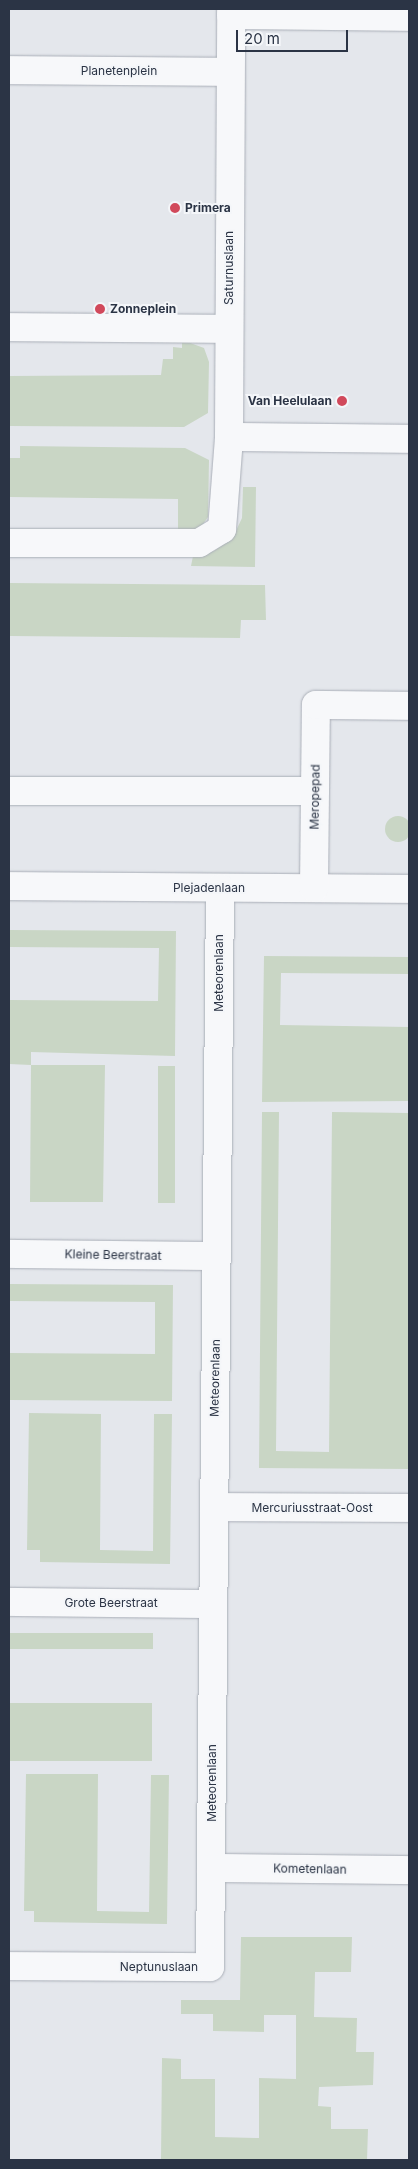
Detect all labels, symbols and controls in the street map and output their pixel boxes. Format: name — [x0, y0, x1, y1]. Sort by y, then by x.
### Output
scale bar — [238, 20, 350, 52]
text: 20 m — [244, 29, 280, 48]
street label: Planetenplein — [81, 64, 157, 78]
place label: Primera — [185, 201, 231, 215]
marker: Primera — [169, 202, 181, 214]
street label: Saturnuslaan — [222, 231, 236, 305]
place label: Zonneplein — [110, 302, 176, 316]
marker: Zonneplein — [94, 303, 106, 315]
place label: Van Heelulaan — [248, 394, 332, 408]
marker: Van Heelulaan — [336, 395, 348, 407]
street label: Meropepad — [307, 764, 323, 830]
street label: Plejadenlaan — [173, 881, 245, 895]
street label: Meteorenlaan — [212, 934, 226, 1012]
street label: Kleine Beerstraat — [64, 1247, 162, 1263]
street label: Meteorenlaan — [207, 1339, 223, 1417]
street label: Mercuriusstraat-Oost — [251, 1501, 373, 1515]
street label: Grote Beerstraat — [64, 1596, 158, 1610]
street label: Meteorenlaan — [205, 1744, 219, 1822]
street label: Kometenlaan — [273, 1861, 347, 1877]
street label: Neptunuslaan — [120, 1960, 198, 1974]

